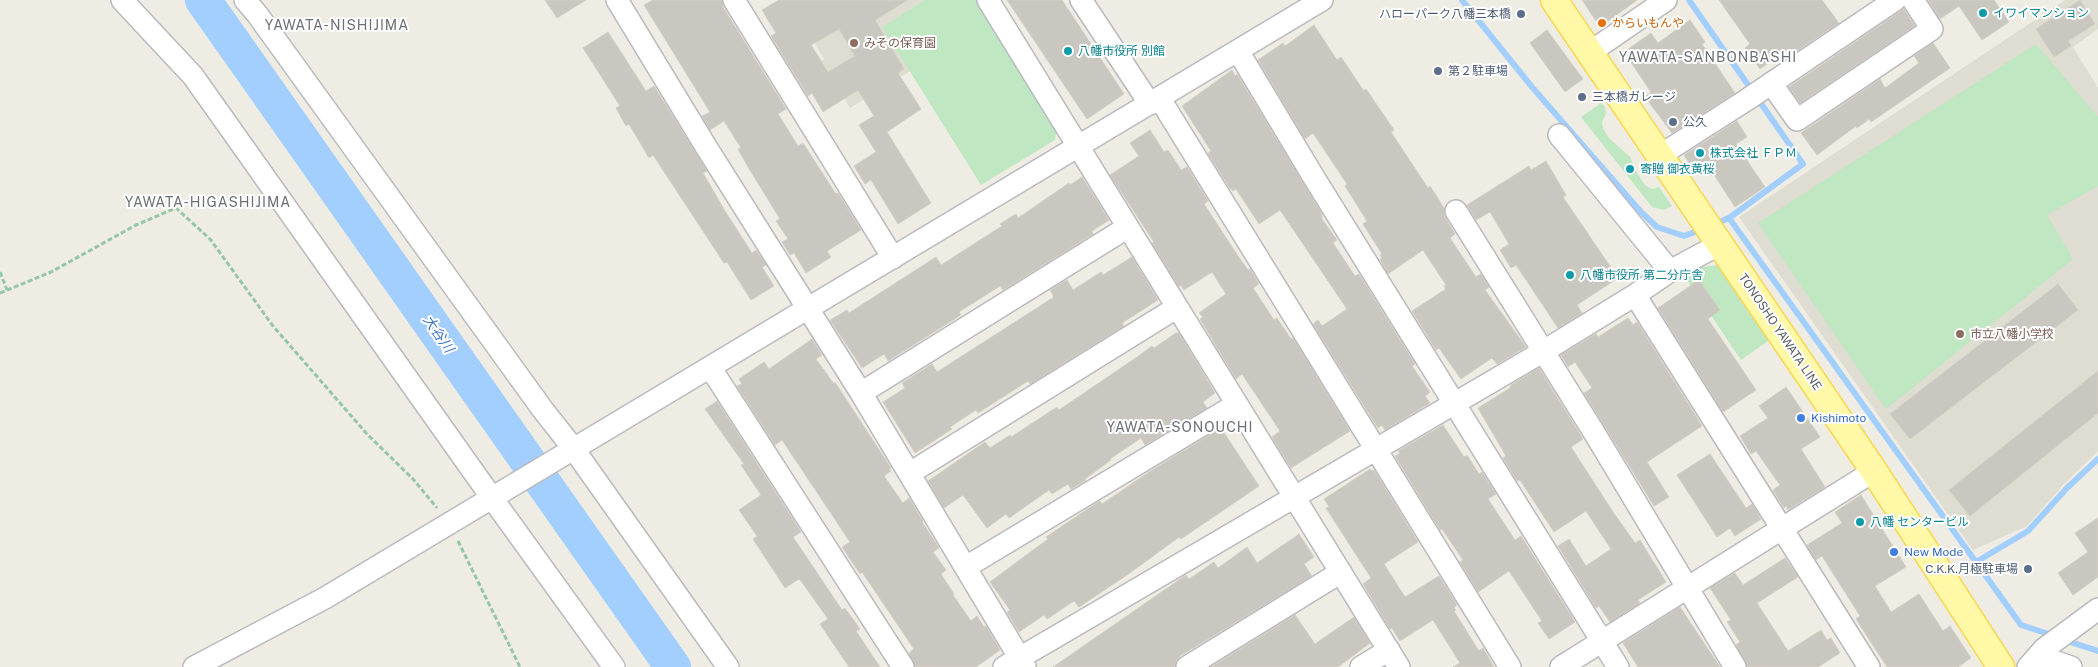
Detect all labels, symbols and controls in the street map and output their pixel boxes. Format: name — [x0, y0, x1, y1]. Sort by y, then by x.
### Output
place label: イワイマンション — [1993, 6, 2089, 20]
place label: ハローパーク八幡三本橋 — [1379, 7, 1511, 21]
marker: イワイマンション — [1977, 7, 1989, 19]
marker: ハローパーク八幡三本橋 — [1515, 8, 1527, 20]
place label: からいもんや — [1612, 16, 1684, 30]
marker: からいもんや — [1596, 17, 1608, 29]
district label: YAWATA-NISHIJIMA — [263, 18, 411, 34]
place label: みその保育園 — [864, 36, 936, 50]
marker: みその保育園 — [848, 37, 860, 49]
place label: 八幡市役所 別館 — [1078, 44, 1165, 58]
marker: 八幡市役所 別館 — [1062, 45, 1074, 57]
district label: YAWATA-SANBONBASHI — [1616, 50, 1800, 66]
place label: 第２駐車場 — [1448, 64, 1508, 78]
marker: 第２駐車場 — [1432, 65, 1444, 77]
place label: 三本橋ガレージ — [1592, 90, 1676, 104]
marker: 三本橋ガレージ — [1576, 91, 1588, 103]
place label: 公久 — [1683, 115, 1707, 129]
marker: 公久 — [1667, 116, 1679, 128]
place label: 株式会社 ＦＰＭ — [1710, 146, 1797, 160]
marker: 株式会社 ＦＰＭ — [1694, 147, 1706, 159]
place label: 寄贈 御衣黄桜 — [1640, 162, 1715, 176]
marker: 寄贈 御衣黄桜 — [1624, 163, 1636, 175]
district label: YAWATA-HIGASHIJIMA — [122, 195, 294, 211]
place label: 八幡市役所 第二分庁舎 — [1580, 268, 1703, 282]
marker: 八幡市役所 第二分庁舎 — [1564, 269, 1576, 281]
street label: TONOSHO YAWATA LINE — [1735, 271, 1825, 393]
water label: 大谷川 — [419, 312, 457, 356]
place label: 市立八幡小学校 — [1970, 327, 2054, 341]
marker: 市立八幡小学校 — [1954, 328, 1966, 340]
place label: Kishimoto — [1811, 411, 1866, 425]
marker: Kishimoto — [1795, 412, 1807, 424]
district label: YAWATA-SONOUCHI — [1105, 420, 1255, 436]
place label: 八幡 センタービル — [1870, 515, 1969, 529]
marker: 八幡 センタービル — [1854, 516, 1866, 528]
place label: New Mode — [1904, 545, 1963, 559]
marker: New Mode — [1888, 546, 1900, 558]
place label: C.K.K.月極駐車場 — [1925, 562, 2018, 576]
marker: C.K.K.月極駐車場 — [2022, 563, 2034, 575]

